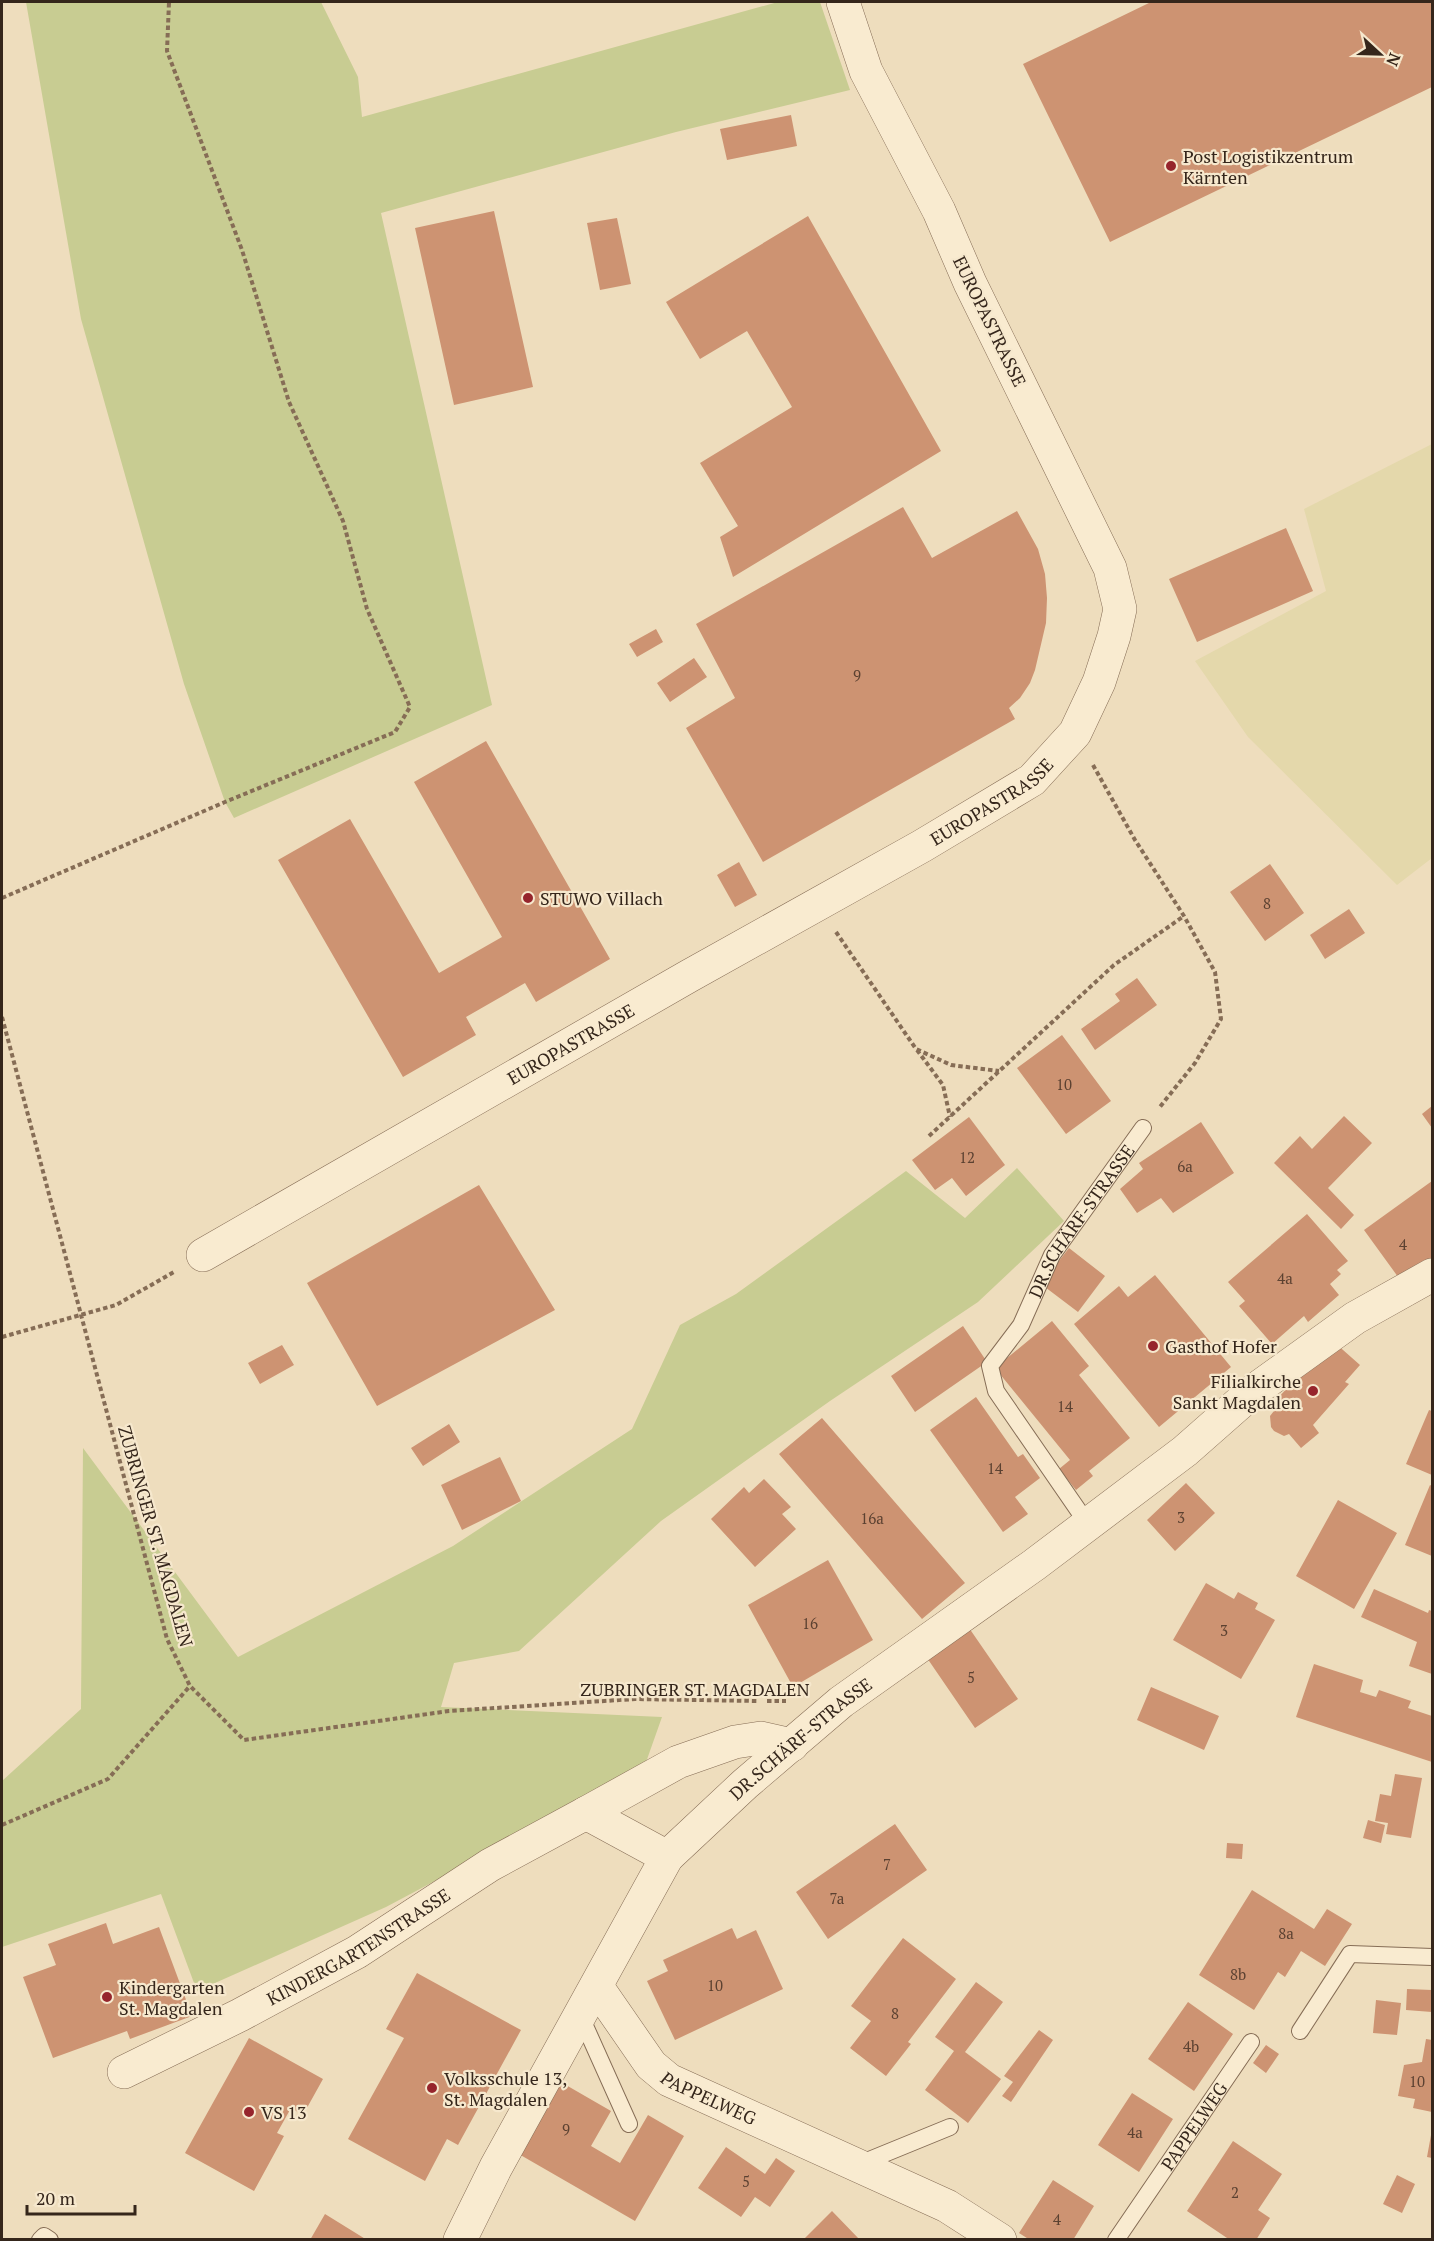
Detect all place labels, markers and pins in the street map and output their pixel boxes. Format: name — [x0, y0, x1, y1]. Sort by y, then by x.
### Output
place label: Post Logistikzentrum Kärnten — [1183, 144, 1354, 189]
marker: Post Logistikzentrum Kärnten — [1164, 159, 1178, 173]
place label: STUWO Villach — [540, 886, 663, 910]
marker: STUWO Villach — [521, 891, 535, 905]
place label: Gasthof Hofer — [1165, 1334, 1277, 1358]
marker: Gasthof Hofer — [1146, 1339, 1160, 1353]
place label: Filialkirche Sankt Magdalen — [1173, 1369, 1301, 1414]
marker: Filialkirche Sankt Magdalen — [1306, 1384, 1320, 1398]
place label: Kindergarten St. Magdalen — [119, 1975, 225, 2020]
marker: Kindergarten St. Magdalen — [100, 1990, 114, 2004]
place label: Volksschule 13, St. Magdalen — [444, 2066, 567, 2111]
marker: Volksschule 13, St. Magdalen — [425, 2081, 439, 2095]
place label: VS 13 — [261, 2100, 307, 2124]
marker: VS 13 — [242, 2105, 256, 2119]

